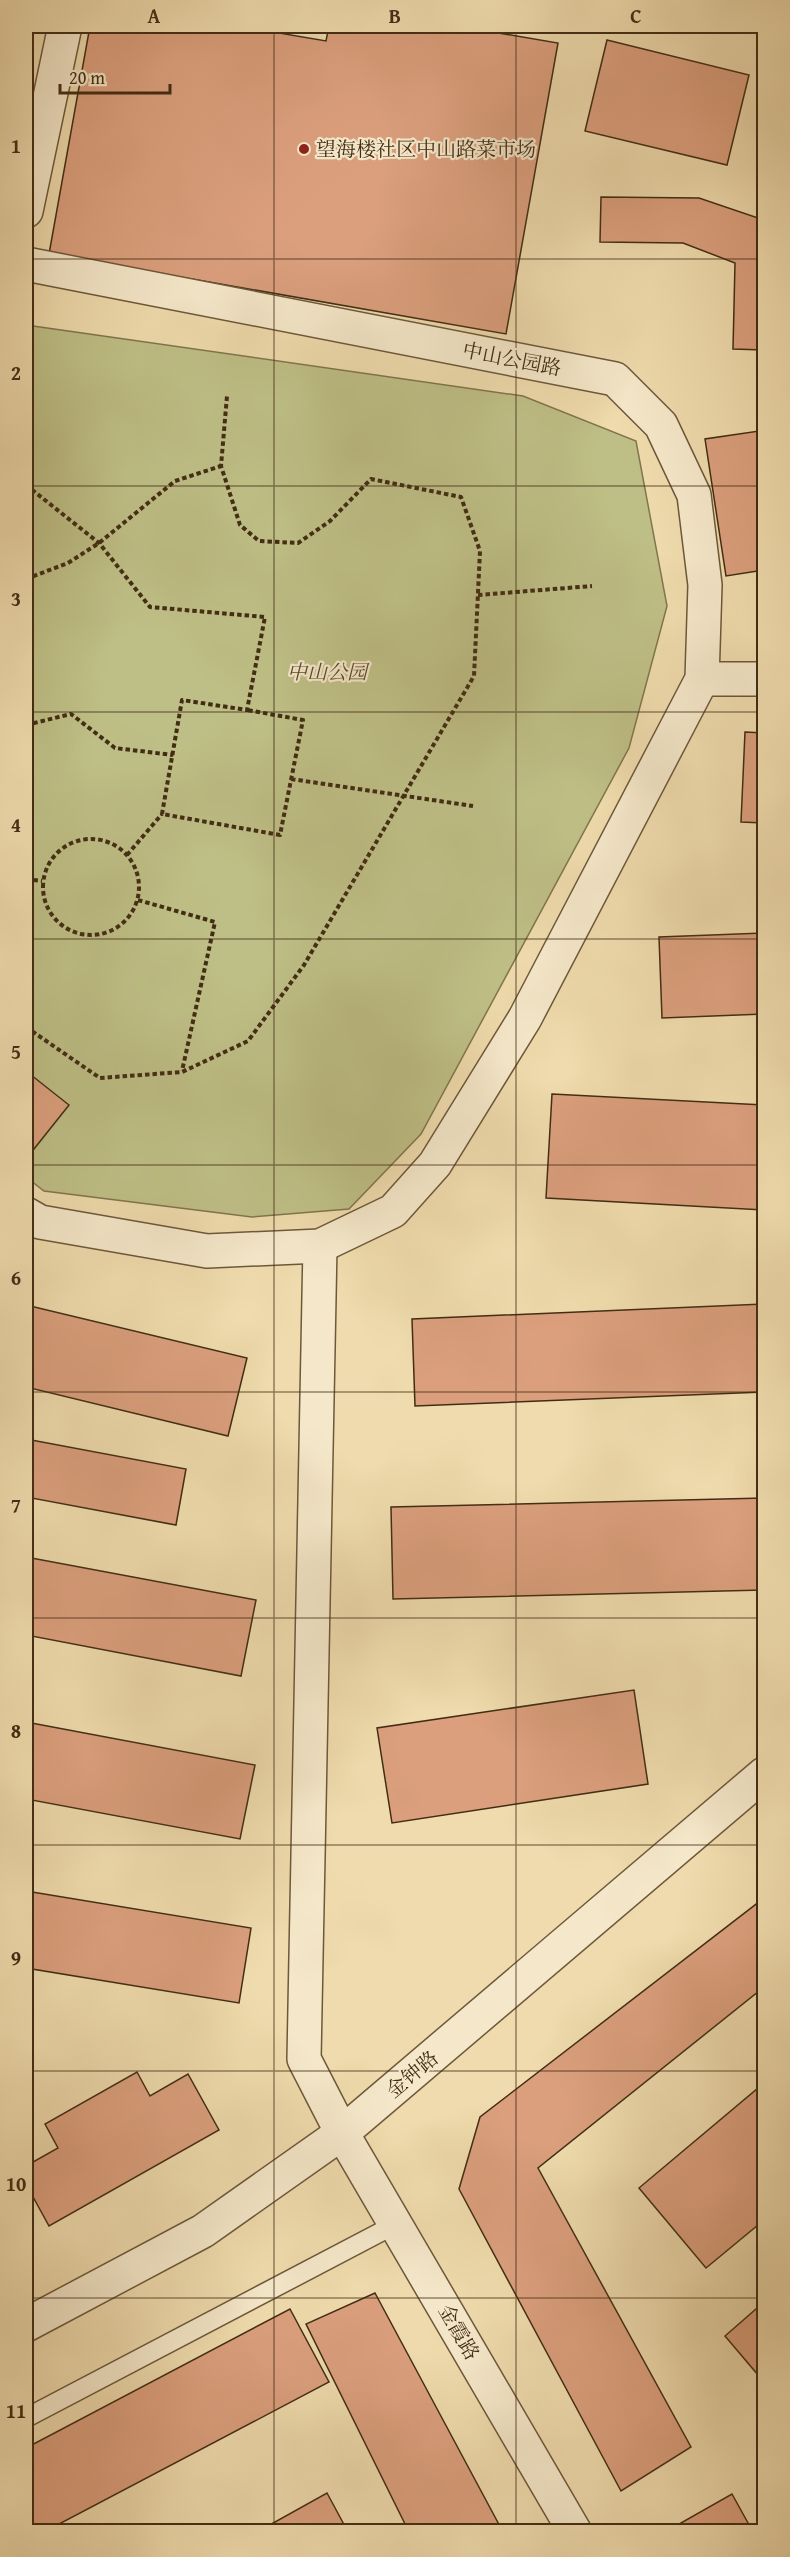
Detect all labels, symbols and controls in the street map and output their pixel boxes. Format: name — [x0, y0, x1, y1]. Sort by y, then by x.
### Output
text: A — [148, 1, 161, 30]
text: B — [389, 1, 401, 30]
text: C — [630, 1, 642, 30]
scale bar — [60, 57, 170, 95]
text: 20 m — [69, 64, 105, 91]
text: 1 — [11, 131, 21, 160]
place label: 望海楼社区中山路菜市场 — [316, 134, 536, 163]
marker: 望海楼社区中山路菜市场 — [297, 142, 311, 156]
street label: 中山公园路 — [460, 335, 564, 382]
text: 2 — [11, 358, 21, 387]
text: 3 — [11, 584, 21, 613]
park label: 中山公园 — [287, 657, 370, 686]
text: 4 — [11, 810, 21, 839]
text: 5 — [11, 1037, 21, 1066]
text: 6 — [11, 1263, 21, 1292]
text: 7 — [11, 1490, 21, 1519]
text: 8 — [11, 1716, 21, 1745]
text: 9 — [11, 1943, 21, 1972]
street label: 金钟路 — [379, 2043, 444, 2104]
text: 10 — [6, 2169, 26, 2198]
street label: 金霞路 — [432, 2299, 487, 2365]
text: 11 — [6, 2396, 26, 2425]

